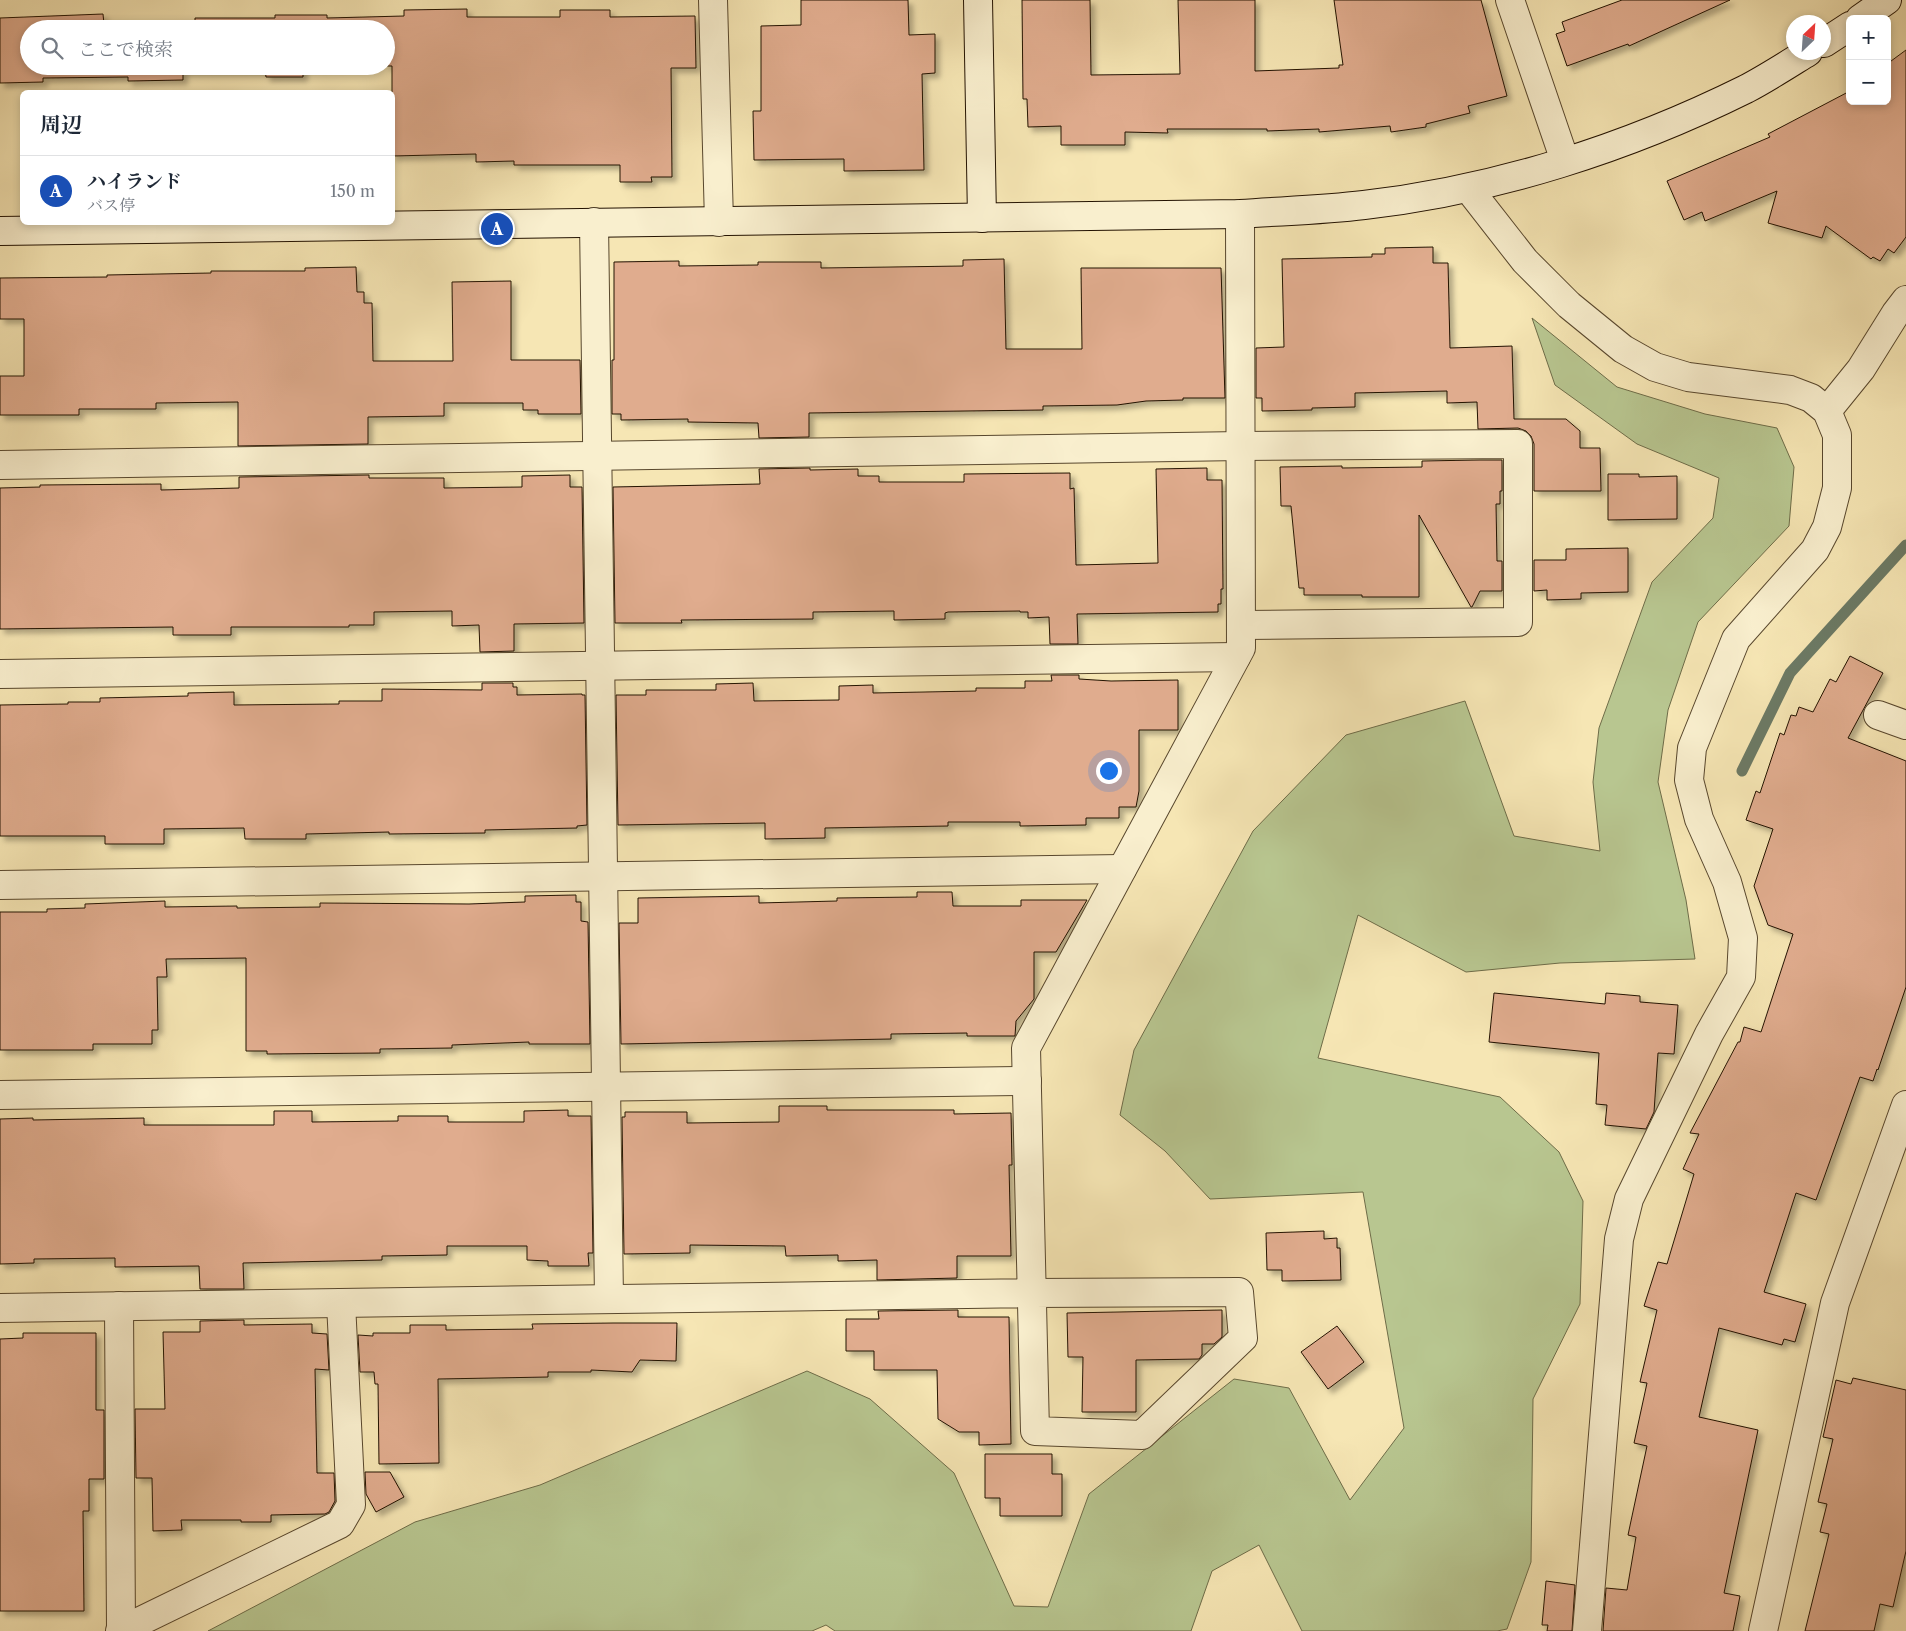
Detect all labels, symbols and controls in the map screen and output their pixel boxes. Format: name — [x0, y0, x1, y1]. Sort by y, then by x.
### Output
north arrow — [1786, 15, 1831, 60]
map controls — [1846, 15, 1891, 105]
button: + — [1846, 15, 1891, 60]
search box — [20, 20, 395, 75]
icon: search — [38, 34, 66, 62]
text: ここで検索 — [78, 38, 173, 61]
button: − — [1846, 60, 1891, 105]
text: 周辺 — [40, 112, 82, 137]
text: ハイランド — [87, 170, 182, 193]
text: A — [50, 181, 62, 201]
text: 150 m — [330, 181, 375, 201]
text: バス停 — [87, 195, 135, 215]
pin: A — [481, 210, 513, 248]
your location — [1096, 758, 1122, 784]

